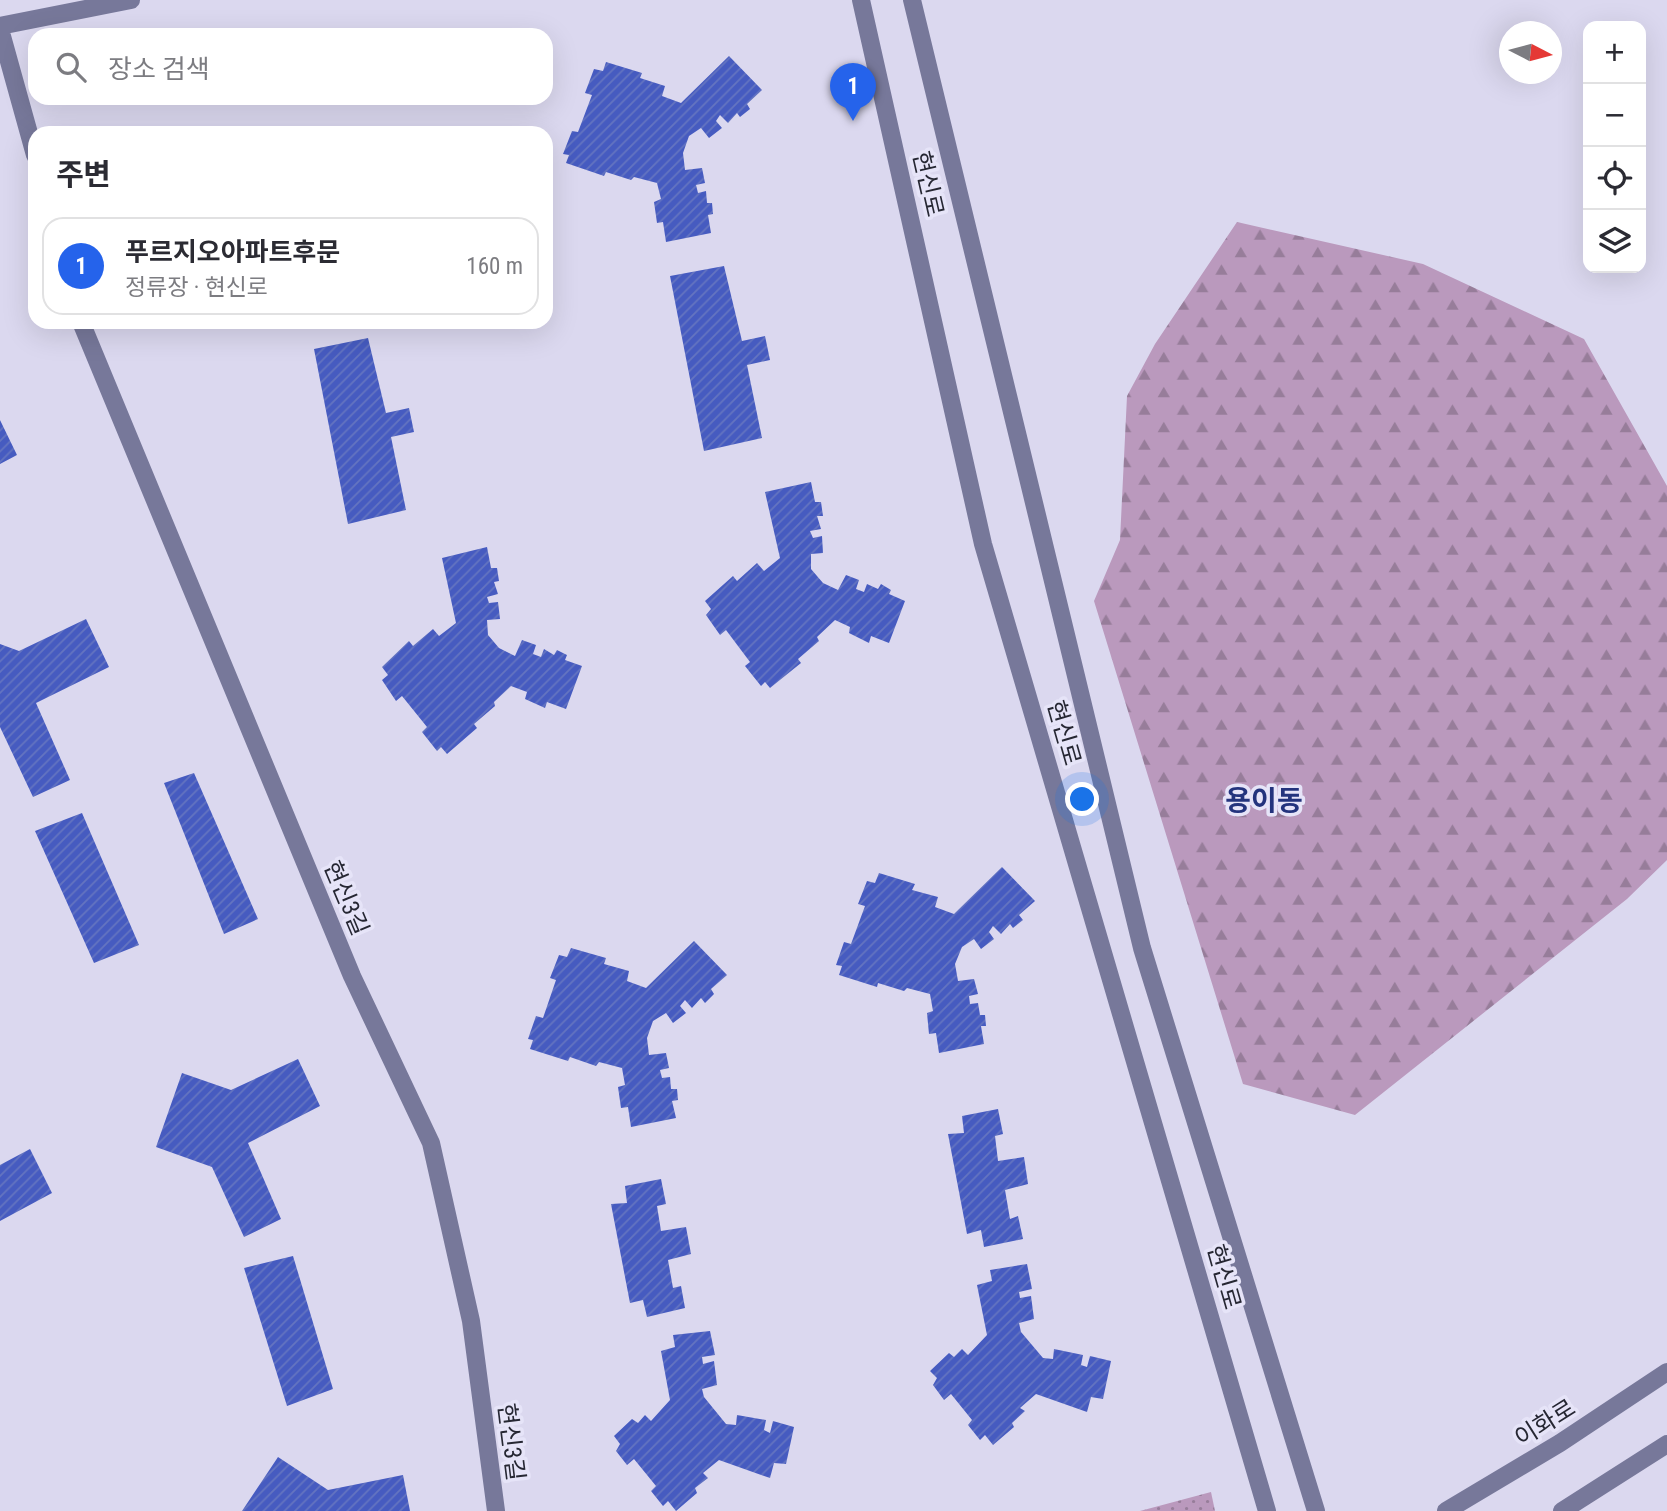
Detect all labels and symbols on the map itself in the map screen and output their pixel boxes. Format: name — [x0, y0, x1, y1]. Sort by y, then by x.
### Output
north arrow — [1499, 21, 1562, 84]
pin: 1 — [830, 63, 876, 121]
street label: 현신로 — [907, 149, 949, 219]
street label: 현신로 — [1041, 697, 1087, 769]
your location — [1065, 782, 1099, 816]
district label: 용이동 — [1225, 784, 1303, 817]
street label: 현신3길 — [318, 857, 374, 939]
street label: 현신로 — [1201, 1241, 1247, 1313]
street label: 이화로 — [1509, 1394, 1581, 1452]
street label: 현신3길 — [492, 1402, 530, 1482]

